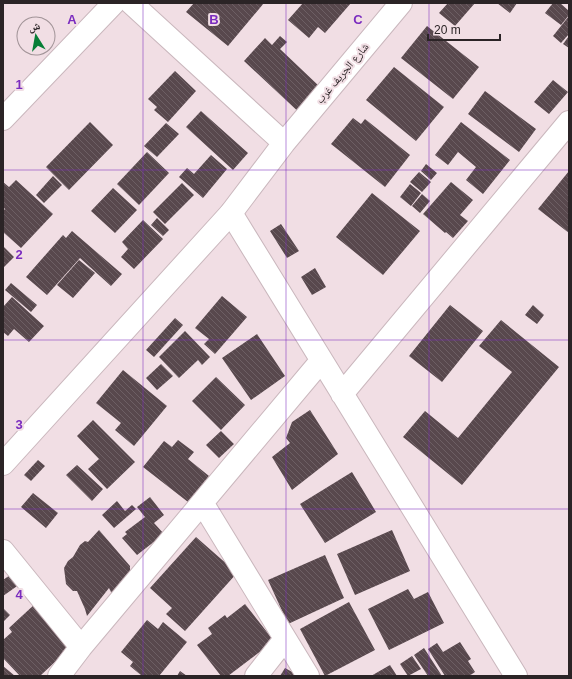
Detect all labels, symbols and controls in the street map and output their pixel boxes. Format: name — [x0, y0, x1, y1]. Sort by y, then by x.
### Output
text: A — [67, 12, 77, 27]
text: B — [209, 12, 219, 27]
text: C — [353, 12, 363, 27]
north arrow — [16, 16, 56, 56]
scale bar — [428, 16, 500, 42]
text: ش — [27, 19, 42, 35]
text: 20 m — [434, 23, 461, 37]
street label: شارع الجريف غرب — [313, 40, 371, 106]
text: 1 — [15, 77, 23, 92]
text: 2 — [15, 247, 23, 262]
text: 3 — [15, 417, 23, 432]
text: 4 — [15, 587, 23, 602]

